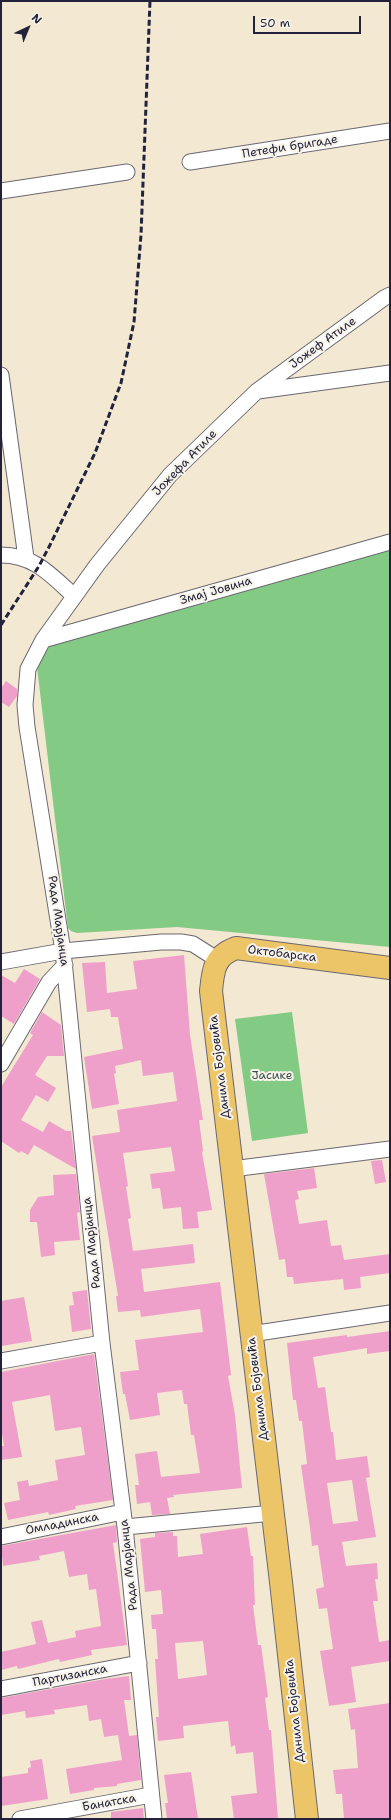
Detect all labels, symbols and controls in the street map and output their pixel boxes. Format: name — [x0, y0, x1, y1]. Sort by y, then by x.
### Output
north arrow — [8, 8, 48, 48]
scale bar — [255, 8, 363, 34]
text: N — [28, 11, 45, 27]
text: 50 m — [260, 15, 290, 31]
street label: Петефи бригаде — [241, 132, 339, 162]
street label: Јожеф Атиле — [287, 314, 359, 372]
street label: Јожефа Атиле — [150, 427, 220, 499]
street label: Змај Јовина — [178, 574, 254, 608]
street label: Рада Марјанца — [45, 875, 71, 967]
street label: Октобарска — [247, 943, 317, 965]
street label: Данила Бојовића — [207, 1015, 233, 1119]
park label: Јасике — [251, 1069, 293, 1083]
street label: Рада Марјанца — [80, 1197, 104, 1289]
street label: Данила Бојовића — [245, 1337, 271, 1441]
street label: Омладинска — [24, 1510, 100, 1538]
street label: Рада Марјанца — [117, 1519, 141, 1611]
street label: Данила Бојовића — [282, 1659, 308, 1763]
street label: Партизанска — [32, 1662, 108, 1690]
street label: Банатска — [81, 1791, 137, 1815]

